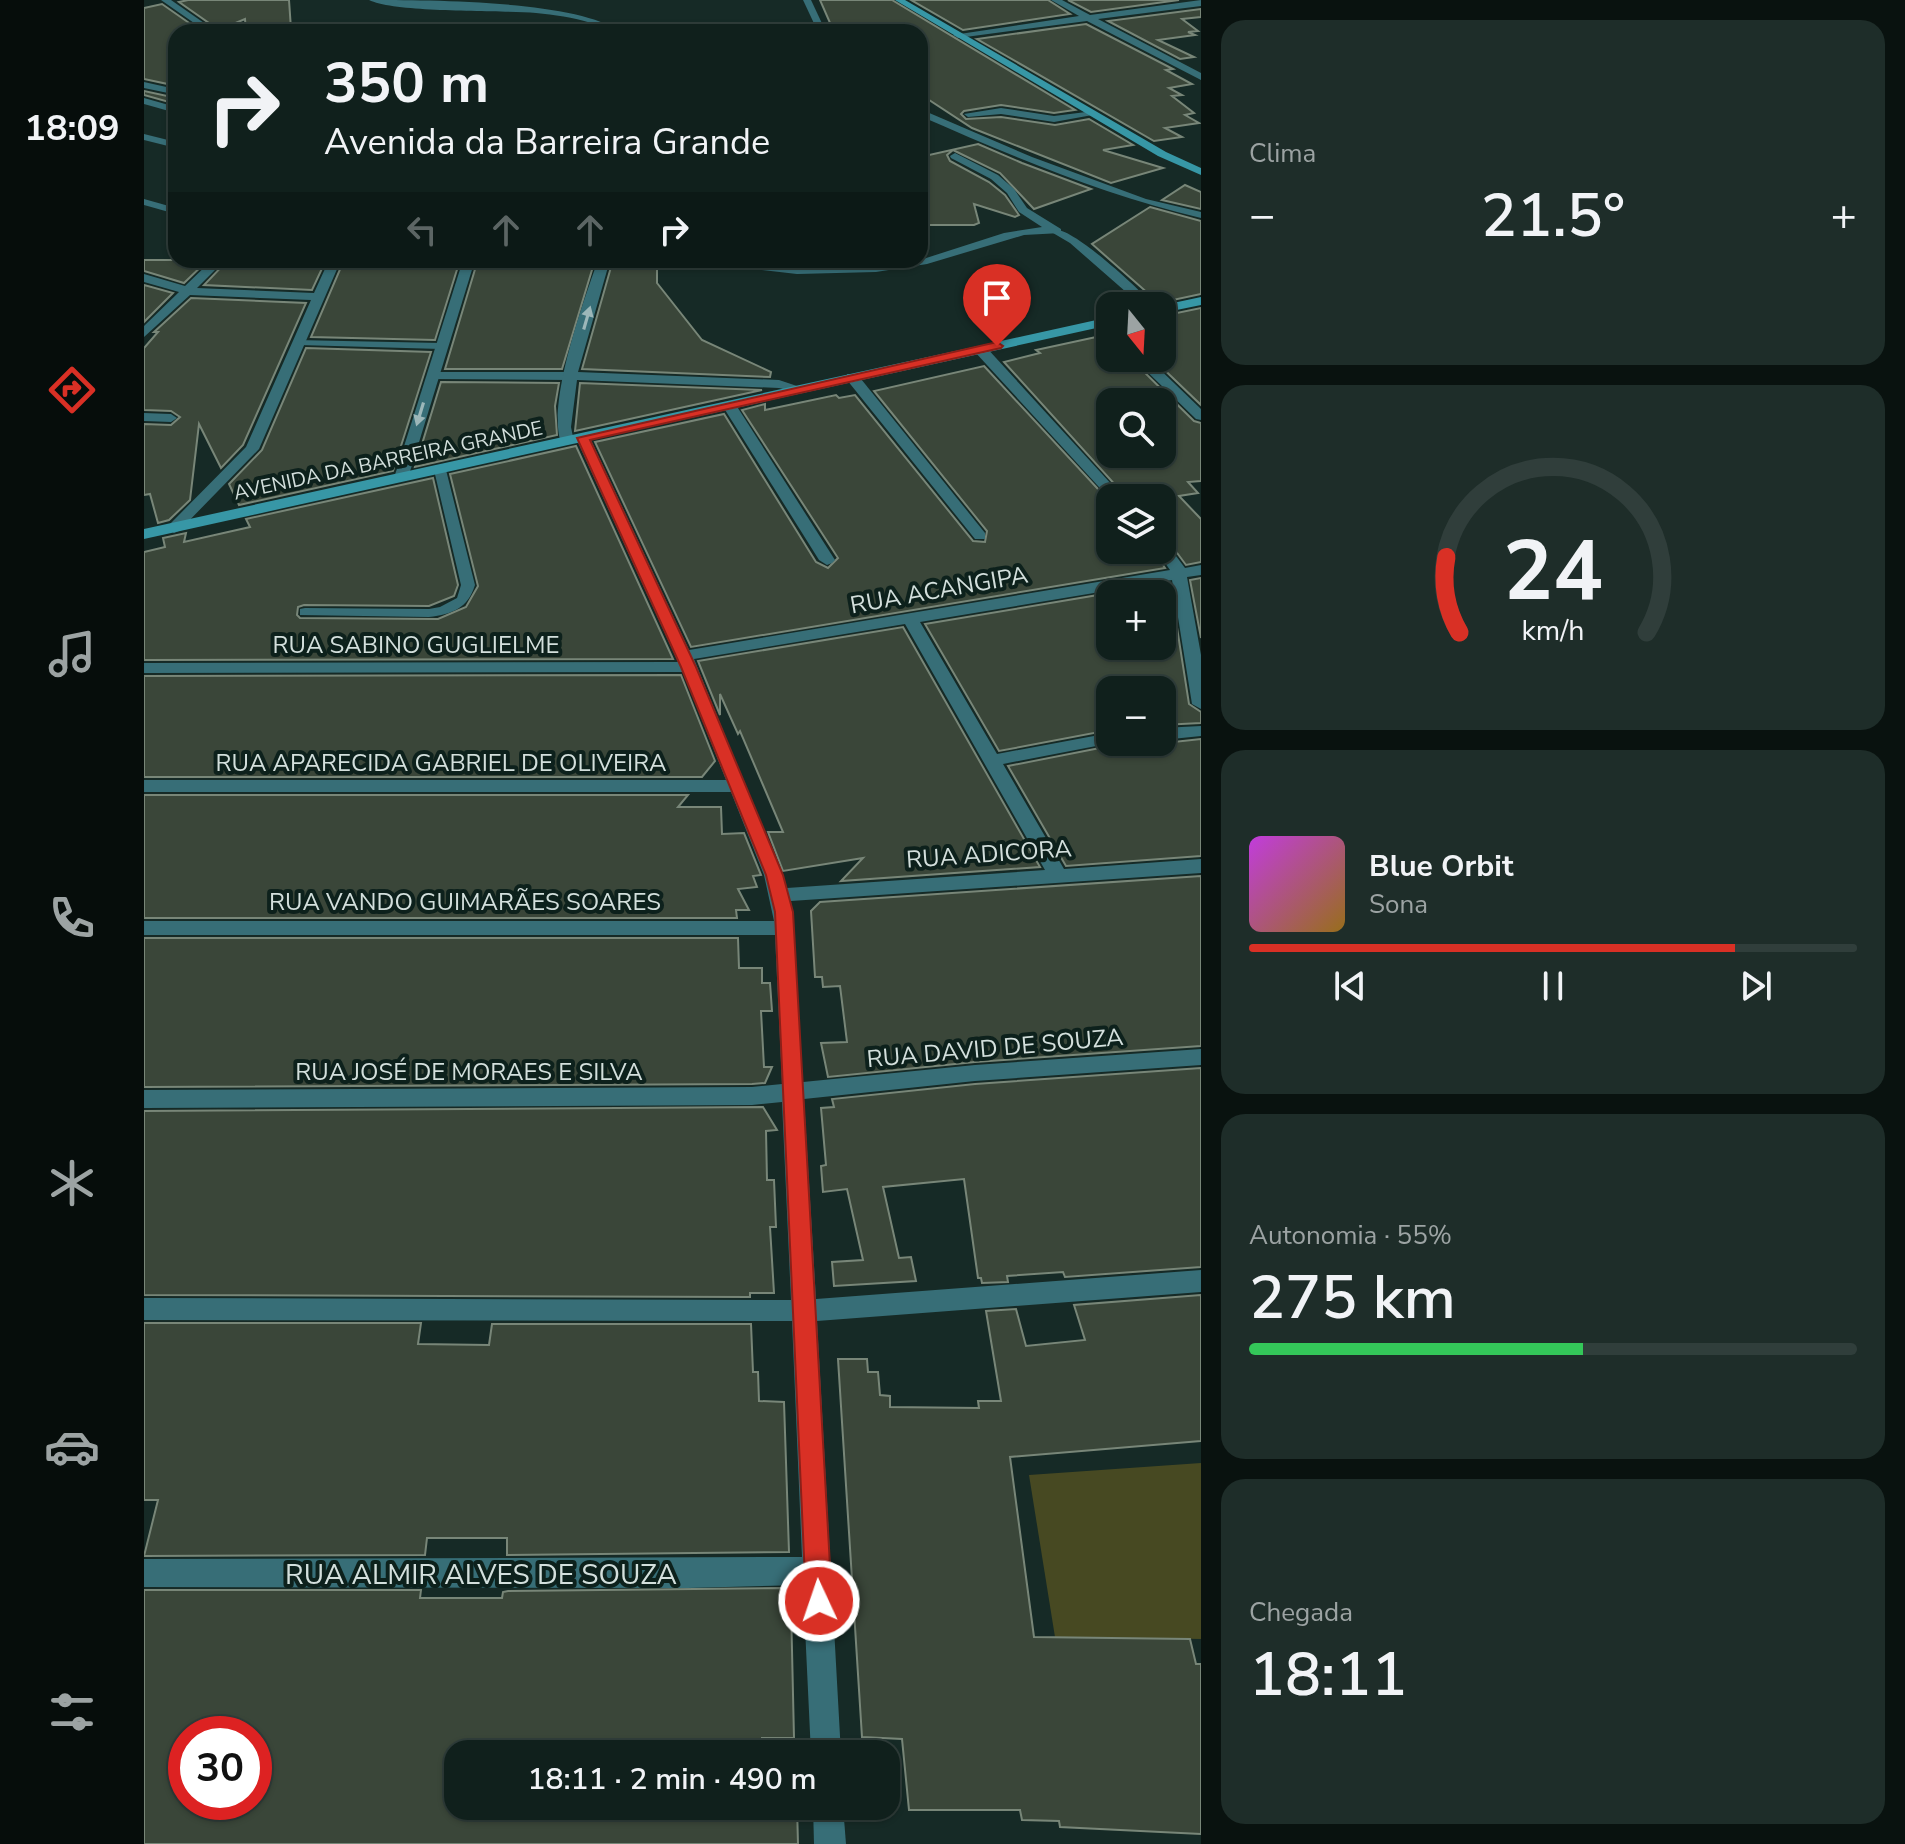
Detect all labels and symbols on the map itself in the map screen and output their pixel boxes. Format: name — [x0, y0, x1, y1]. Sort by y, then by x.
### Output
pin — [963, 264, 1031, 346]
north arrow — [1096, 292, 1176, 372]
one-way arrow — [581, 306, 594, 330]
one-way arrow — [413, 403, 426, 427]
street label: AVENIDA DA BARREIRA GRANDE — [231, 414, 545, 506]
street label: RUA ACANGIPA — [848, 559, 1031, 621]
street label: RUA SABINO GUGLIELME — [272, 629, 560, 661]
street label: RUA APARECIDA GABRIEL DE OLIVEIRA — [215, 747, 667, 779]
street label: RUA ADICORA — [905, 832, 1073, 876]
street label: RUA VANDO GUIMARÃES SOARES — [269, 886, 661, 918]
street label: RUA DAVID DE SOUZA — [865, 1021, 1125, 1075]
street label: RUA JOSÉ DE MORAES E SILVA — [295, 1056, 643, 1088]
street label: RUA ALMIR ALVES DE SOUZA — [285, 1556, 677, 1594]
position arrow — [777, 1559, 861, 1643]
speed limit sign: 30 — [168, 1716, 272, 1820]

